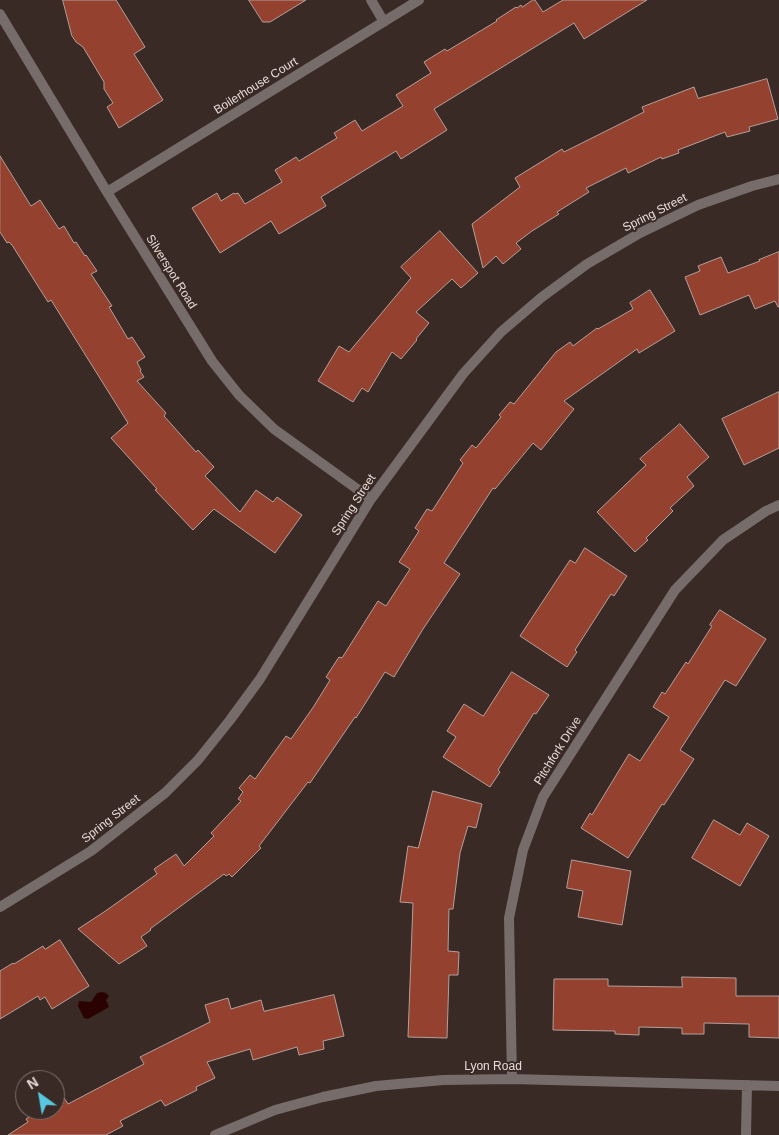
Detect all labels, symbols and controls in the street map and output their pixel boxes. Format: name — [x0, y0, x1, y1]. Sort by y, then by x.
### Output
street label: Boilerhouse Court — [211, 54, 301, 118]
street label: Spring Street — [621, 191, 689, 235]
street label: Silverspot Road — [142, 232, 200, 312]
street label: Spring Street — [329, 472, 379, 538]
street label: Pitchfork Drive — [531, 714, 585, 788]
street label: Spring Street — [79, 792, 143, 846]
street label: Lyon Road — [464, 1060, 522, 1074]
north arrow — [15, 1070, 65, 1120]
text: N — [24, 1074, 41, 1093]

